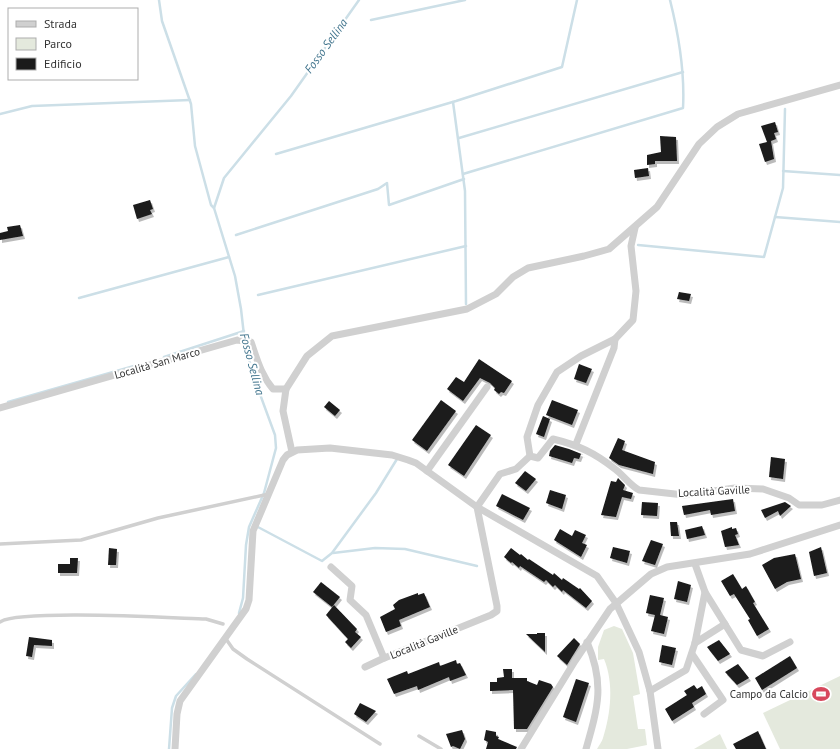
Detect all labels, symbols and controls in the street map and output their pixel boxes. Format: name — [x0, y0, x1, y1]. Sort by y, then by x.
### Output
legend — [8, 8, 138, 80]
water label: Fosso Sellina — [301, 15, 351, 76]
text: Strada — [44, 16, 77, 31]
text: Parco — [44, 36, 72, 51]
text: Edificio — [44, 56, 82, 71]
water label: Fosso Sellina — [237, 331, 268, 397]
street label: Località San Marco — [113, 344, 202, 382]
street label: Località Gaville — [678, 482, 751, 500]
street label: Località Gaville — [388, 622, 460, 662]
sports icon: Campo da Calcio — [811, 684, 831, 704]
place label: Campo da Calcio — [730, 687, 808, 701]

